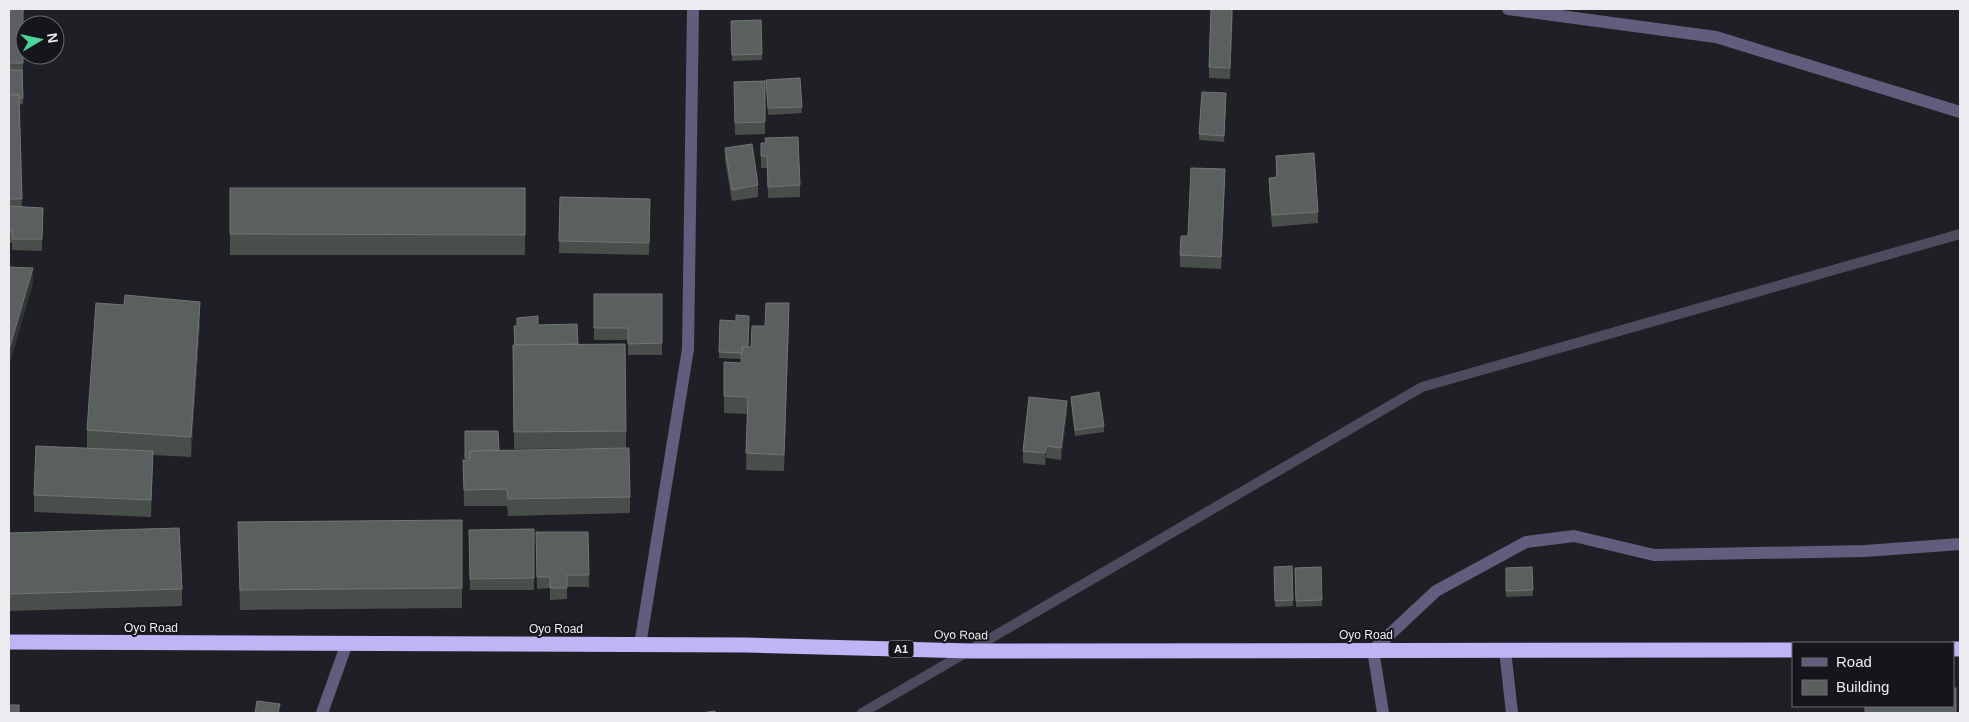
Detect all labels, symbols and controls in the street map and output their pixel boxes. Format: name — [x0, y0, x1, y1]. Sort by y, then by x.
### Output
north arrow — [15, 15, 65, 65]
text: N — [44, 32, 62, 44]
street label: Oyo Road — [124, 621, 178, 635]
street label: Oyo Road — [529, 622, 583, 636]
street label: Oyo Road — [934, 628, 988, 642]
street label: Oyo Road — [1339, 628, 1393, 642]
road number: A1 — [888, 641, 914, 658]
legend — [1792, 642, 1954, 707]
text: Road — [1836, 653, 1872, 670]
text: Building — [1836, 678, 1889, 695]

